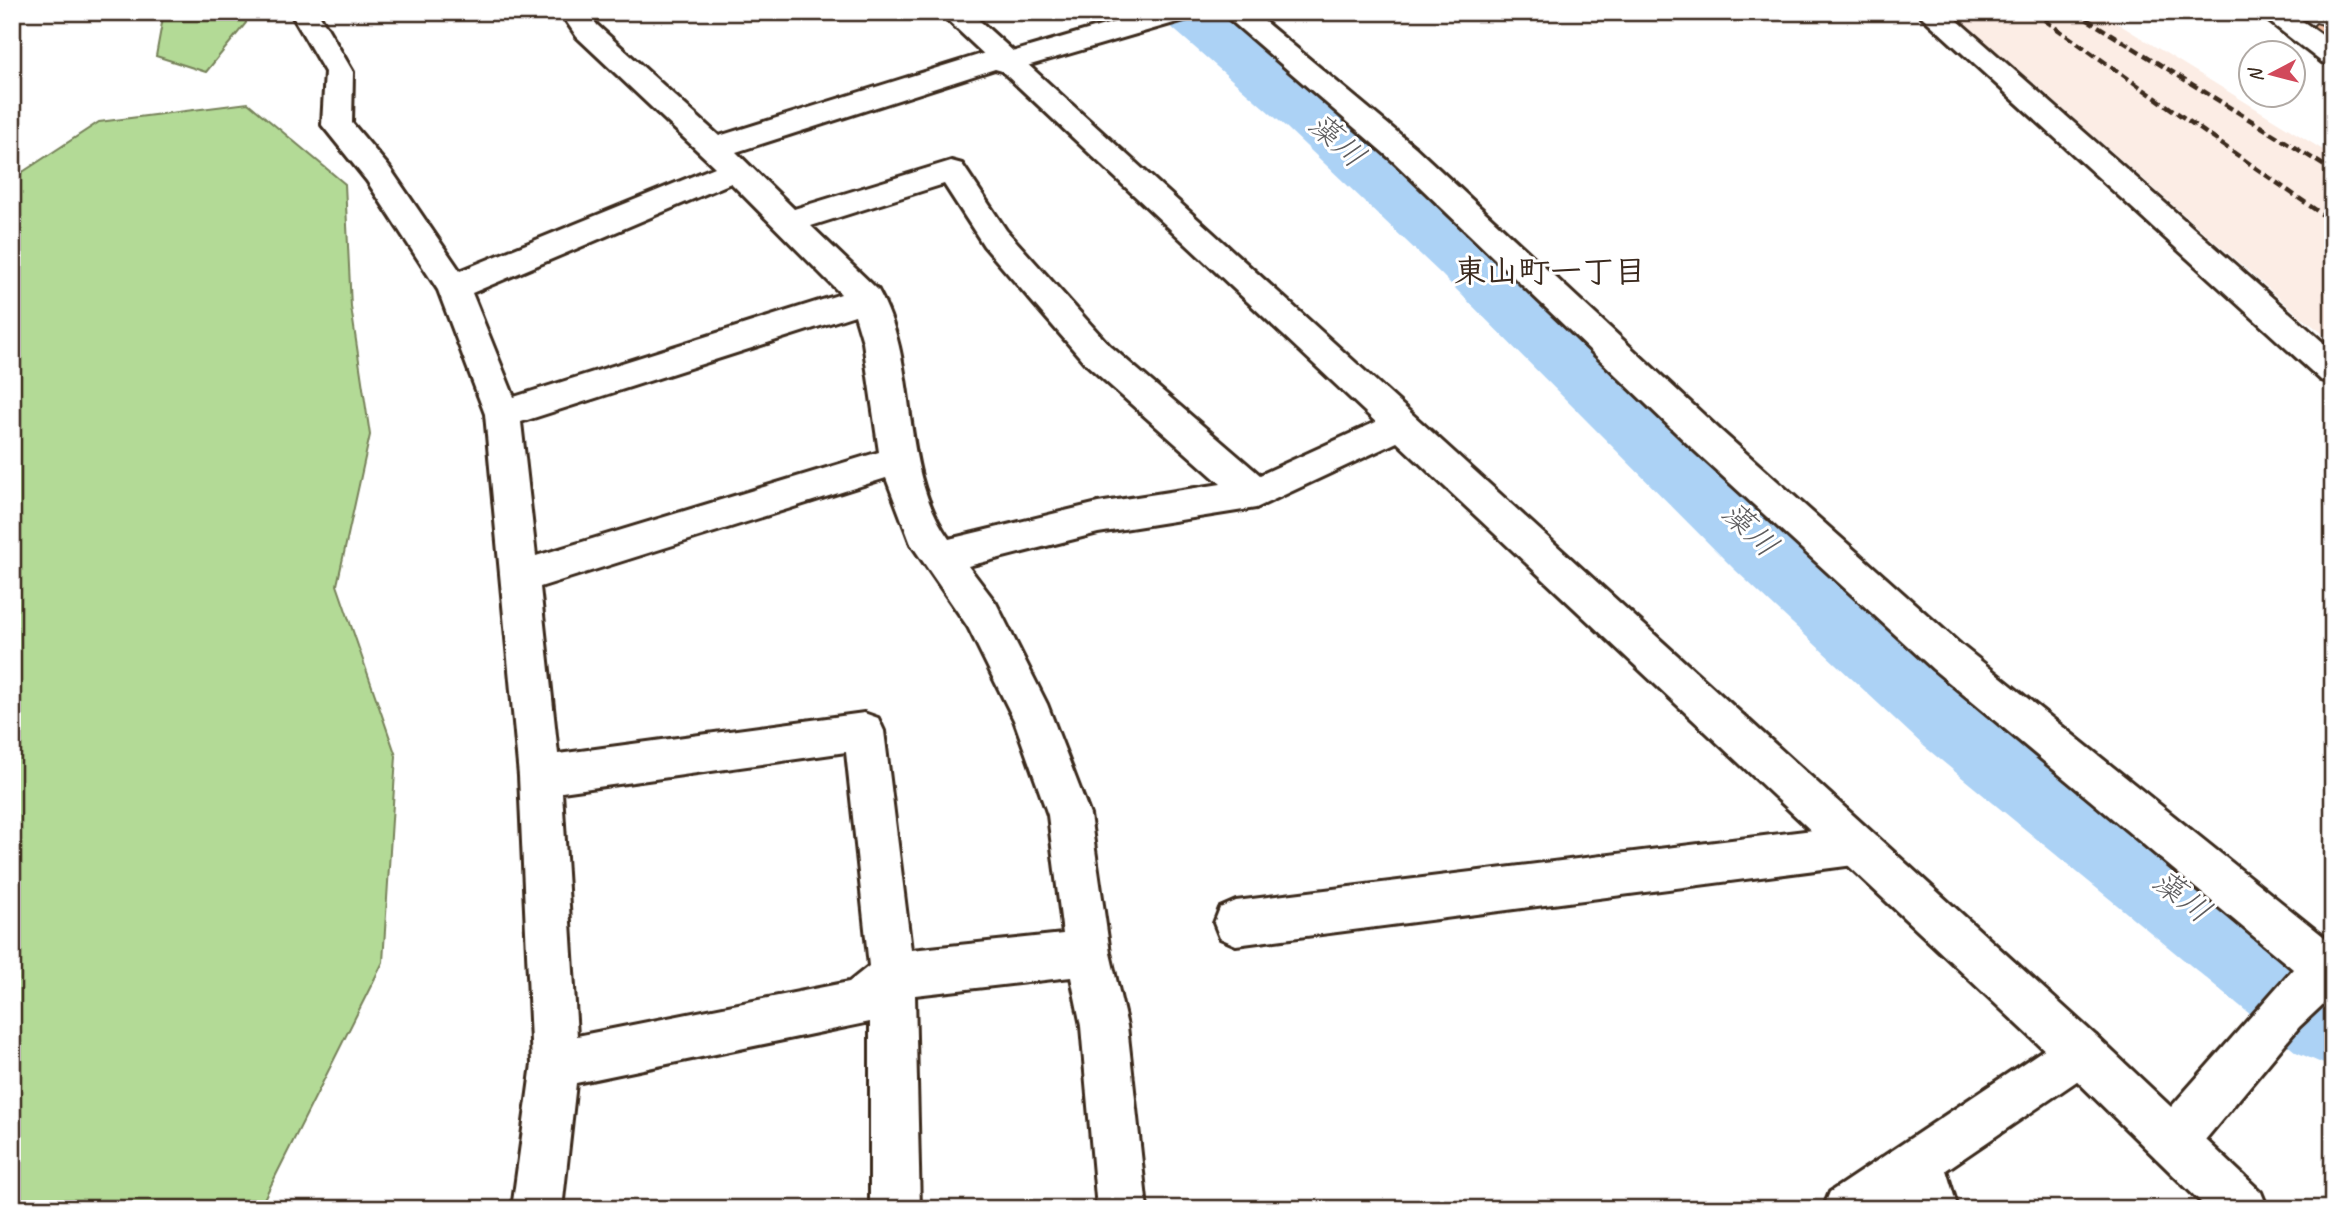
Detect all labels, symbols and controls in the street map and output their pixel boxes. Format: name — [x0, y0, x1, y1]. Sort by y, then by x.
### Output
north arrow — [2236, 38, 2306, 108]
text: N — [2243, 65, 2269, 83]
water label: 藻川 — [1299, 103, 1375, 177]
district label: 東山町一丁目 — [1454, 251, 1646, 292]
water label: 藻川 — [1713, 492, 1787, 566]
water label: 藻川 — [2144, 860, 2220, 932]

